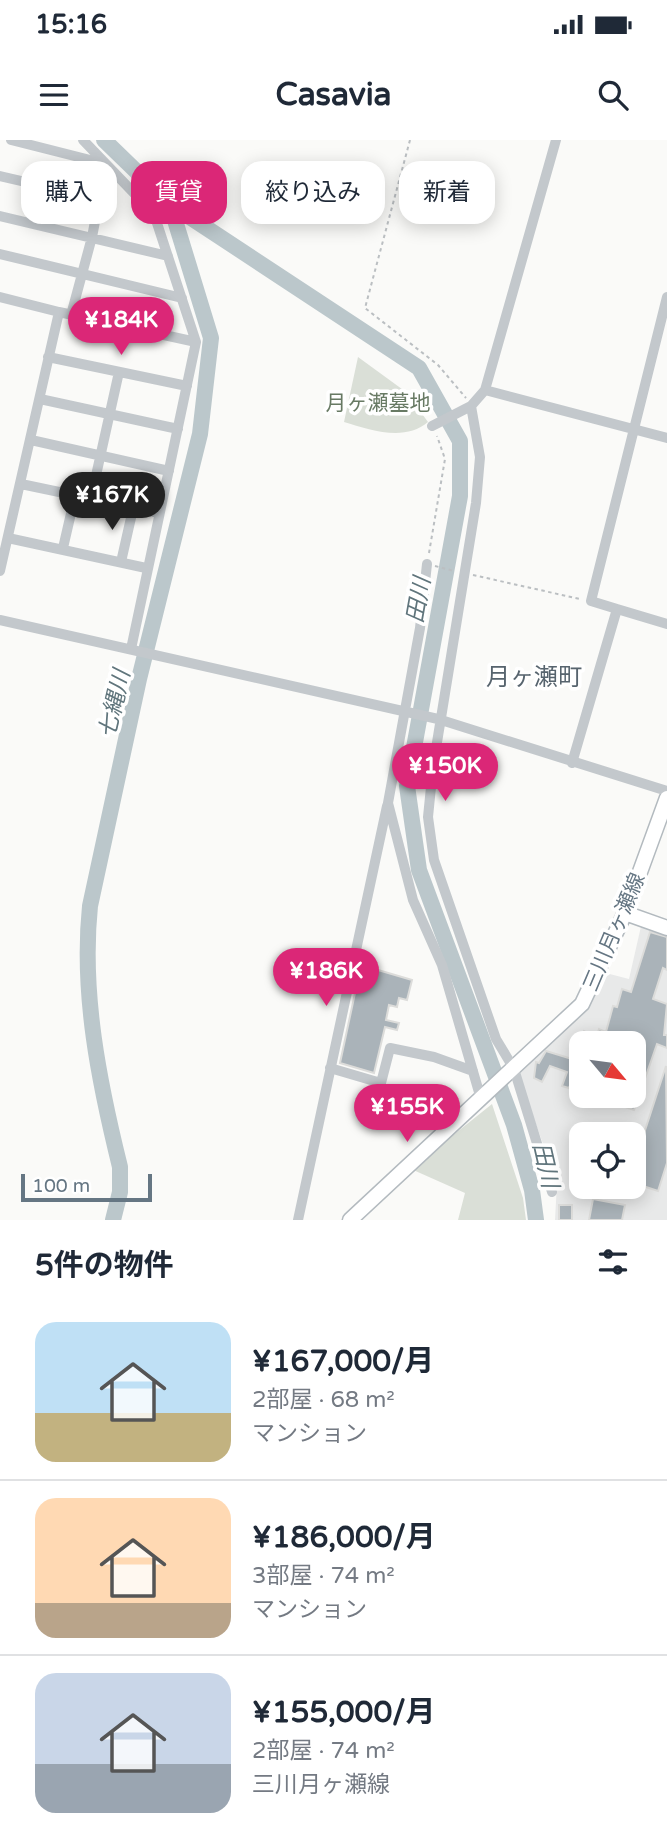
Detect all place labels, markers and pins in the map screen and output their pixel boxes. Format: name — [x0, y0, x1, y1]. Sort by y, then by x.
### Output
pin: ¥184K — [72, 298, 170, 357]
pin: ¥167K — [63, 472, 161, 532]
pin: ¥150K — [396, 744, 494, 803]
pin: ¥186K — [277, 948, 375, 1008]
pin: ¥155K — [358, 1084, 456, 1144]

